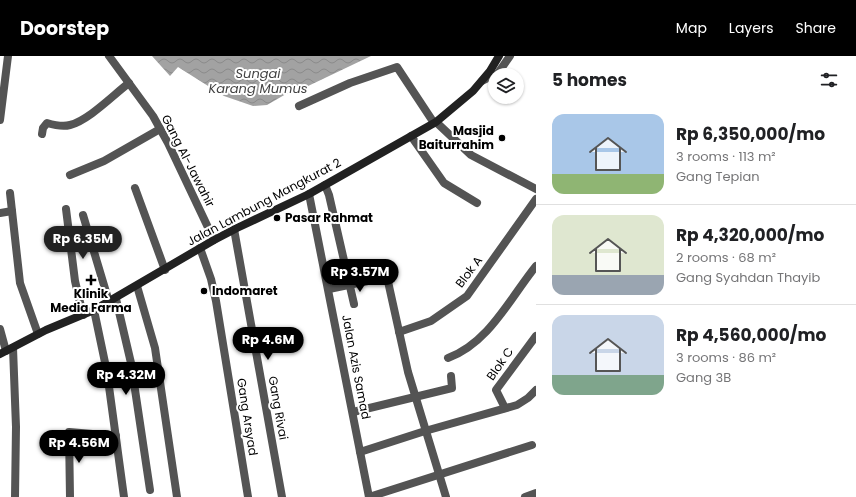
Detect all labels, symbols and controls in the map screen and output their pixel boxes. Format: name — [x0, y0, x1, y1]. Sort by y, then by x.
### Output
text: Doorstep — [20, 15, 109, 42]
text: Map — [676, 18, 707, 38]
text: Layers — [729, 18, 773, 38]
text: Share — [795, 18, 836, 38]
water label: Sungai Karang Mumus — [208, 64, 308, 98]
map controls — [488, 68, 524, 104]
button: layers — [488, 68, 524, 104]
text: 5 homes — [552, 68, 627, 92]
icon: filters — [818, 69, 840, 91]
street label: Gang Al-Jawahir — [158, 112, 219, 210]
place label: Masjid Baiturrahim — [419, 122, 494, 153]
text: Rp 6,350,000/mo — [676, 122, 825, 146]
icon: home — [584, 130, 632, 178]
marker: Masjid Baiturrahim — [497, 133, 507, 143]
text: 3 rooms · 113 m² — [676, 147, 776, 166]
street label: Jalan Lambung Mangkurat 2 — [184, 154, 344, 249]
text: Gang Tepian — [676, 167, 760, 186]
place label: Pasar Rahmat — [285, 209, 373, 226]
marker: Pasar Rahmat — [272, 213, 282, 223]
text: Rp 4,320,000/mo — [676, 223, 824, 247]
pin: Rp 6.35M — [42, 226, 124, 260]
text: Rp 6.35M — [53, 229, 113, 248]
icon: home — [584, 231, 632, 279]
text: 2 rooms · 68 m² — [676, 248, 776, 267]
street label: Blok A — [451, 252, 486, 291]
pin: Rp 3.57M — [319, 259, 401, 293]
text: Rp 3.57M — [331, 262, 389, 281]
text: Gang Syahdan Thayib — [676, 268, 820, 287]
marker: Klinik Media Farma — [85, 274, 97, 286]
place label: Indomaret — [212, 282, 278, 299]
place label: Klinik Media Farma — [50, 285, 132, 316]
marker: Indomaret — [199, 286, 209, 296]
street label: Jalan Azis Samad — [338, 313, 375, 421]
text: Rp 4,560,000/mo — [676, 323, 826, 347]
pin: Rp 4.6M — [231, 327, 305, 361]
text: Rp 4.6M — [242, 330, 294, 349]
icon: home — [584, 331, 632, 379]
street label: Blok C — [482, 344, 517, 384]
text: 3 rooms · 86 m² — [676, 348, 776, 367]
pin: Rp 4.32M — [85, 362, 167, 396]
text: Rp 4.32M — [96, 365, 156, 384]
text: Gang 3B — [676, 368, 731, 387]
street label: Gang Rivai — [265, 375, 292, 441]
street label: Gang Arsyad — [233, 377, 262, 457]
pin: Rp 4.56M — [38, 430, 120, 464]
text: Rp 4.56M — [48, 433, 110, 452]

